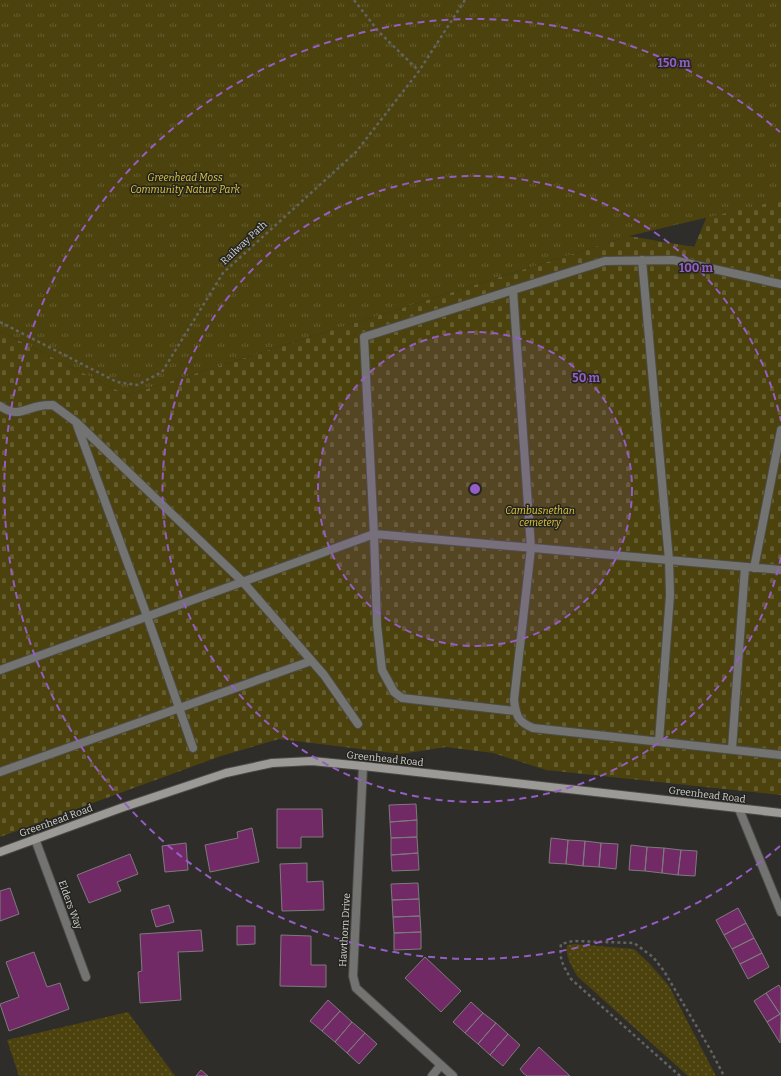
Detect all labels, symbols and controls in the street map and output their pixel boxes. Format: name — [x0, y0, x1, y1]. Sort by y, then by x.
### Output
text: 150 m — [658, 56, 691, 70]
park label: Greenhead Moss Community Nature Park — [130, 172, 240, 196]
street label: Railway Path — [218, 218, 270, 267]
text: 100 m — [679, 261, 714, 275]
text: 50 m — [572, 371, 600, 385]
centre of rings — [468, 482, 482, 496]
park label: Cambusnethan cemetery — [505, 505, 575, 529]
street label: Greenhead Road — [346, 749, 424, 769]
street label: Greenhead Road — [668, 784, 746, 806]
street label: Greenhead Road — [18, 802, 94, 840]
street label: Elders Way — [56, 879, 85, 932]
street label: Hawthorn Drive — [337, 893, 353, 967]

